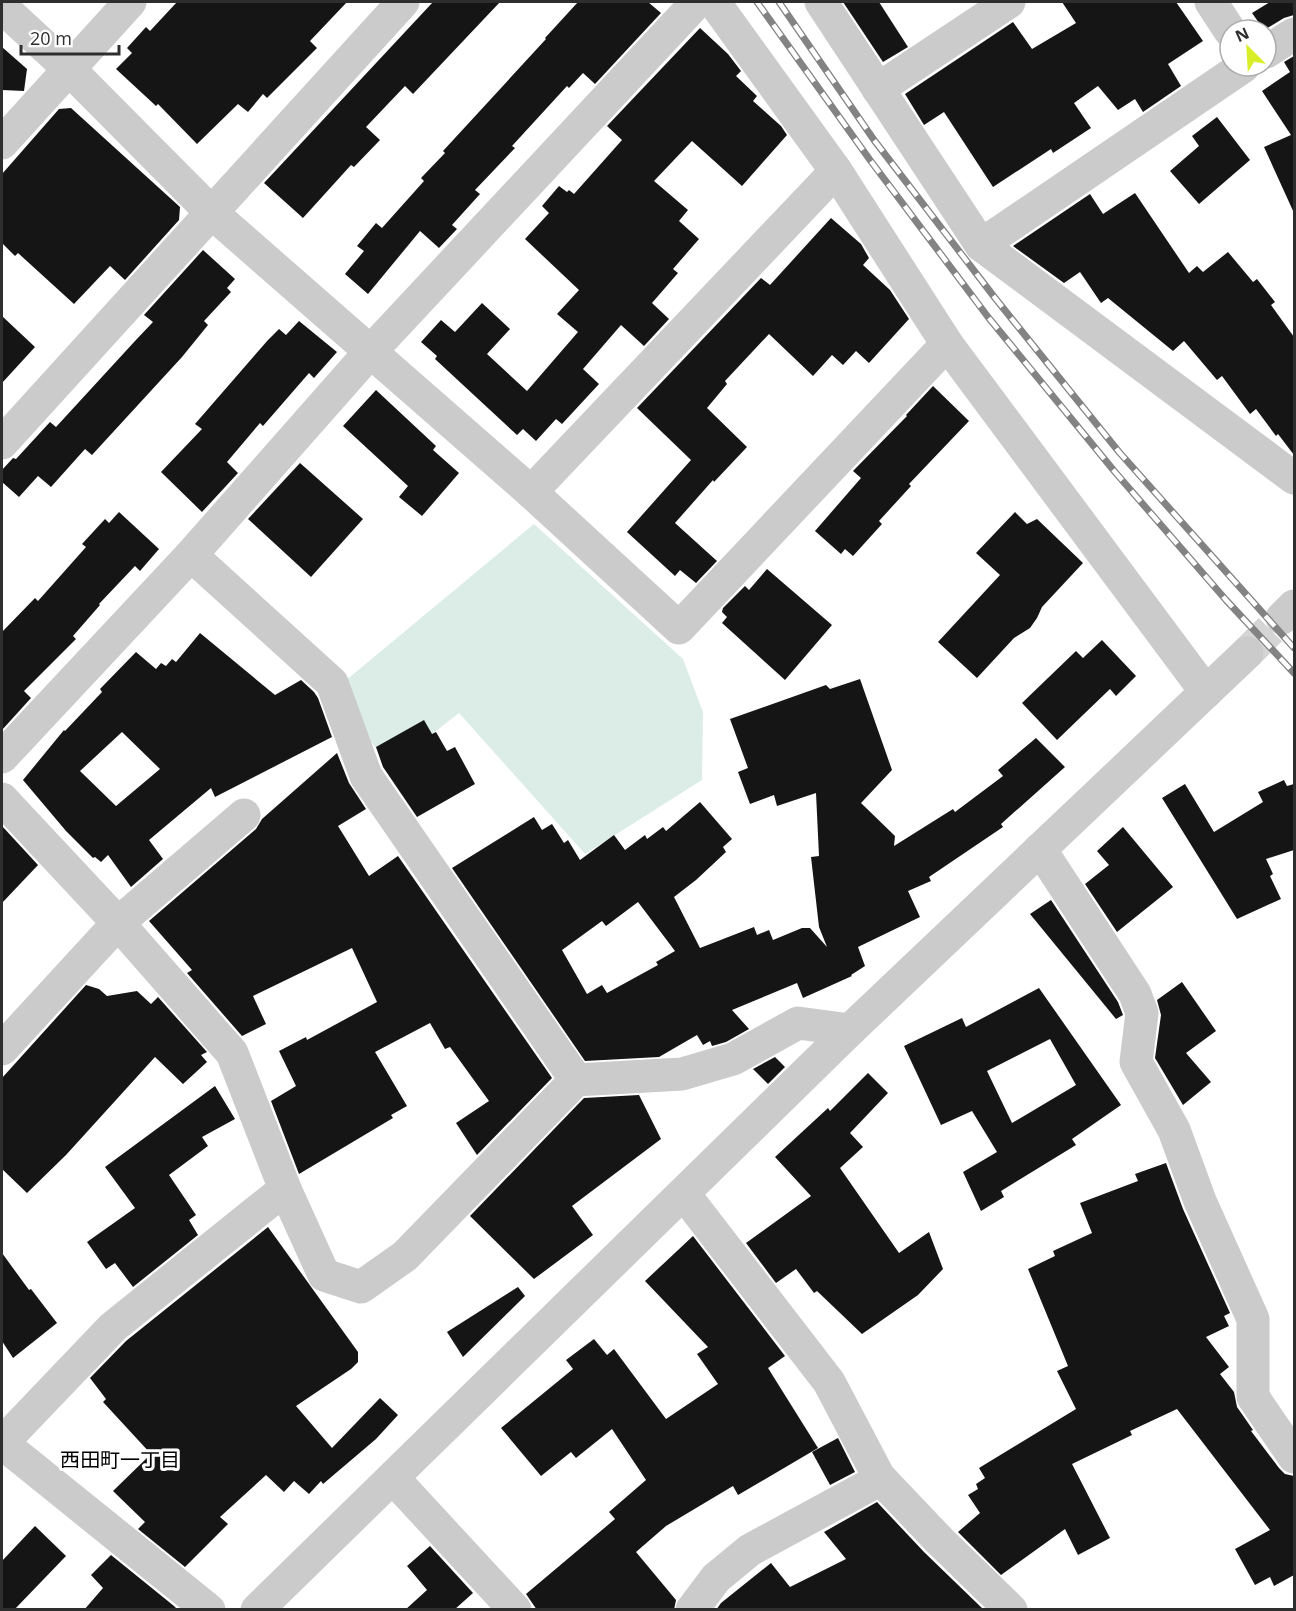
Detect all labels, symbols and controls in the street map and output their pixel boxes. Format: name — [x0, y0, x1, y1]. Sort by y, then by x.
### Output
scale bar — [21, 18, 118, 56]
north arrow — [1218, 18, 1278, 78]
text: N — [1231, 22, 1252, 47]
text: 20 m — [30, 26, 72, 50]
district label: 西田町一丁目 — [60, 1446, 180, 1473]

